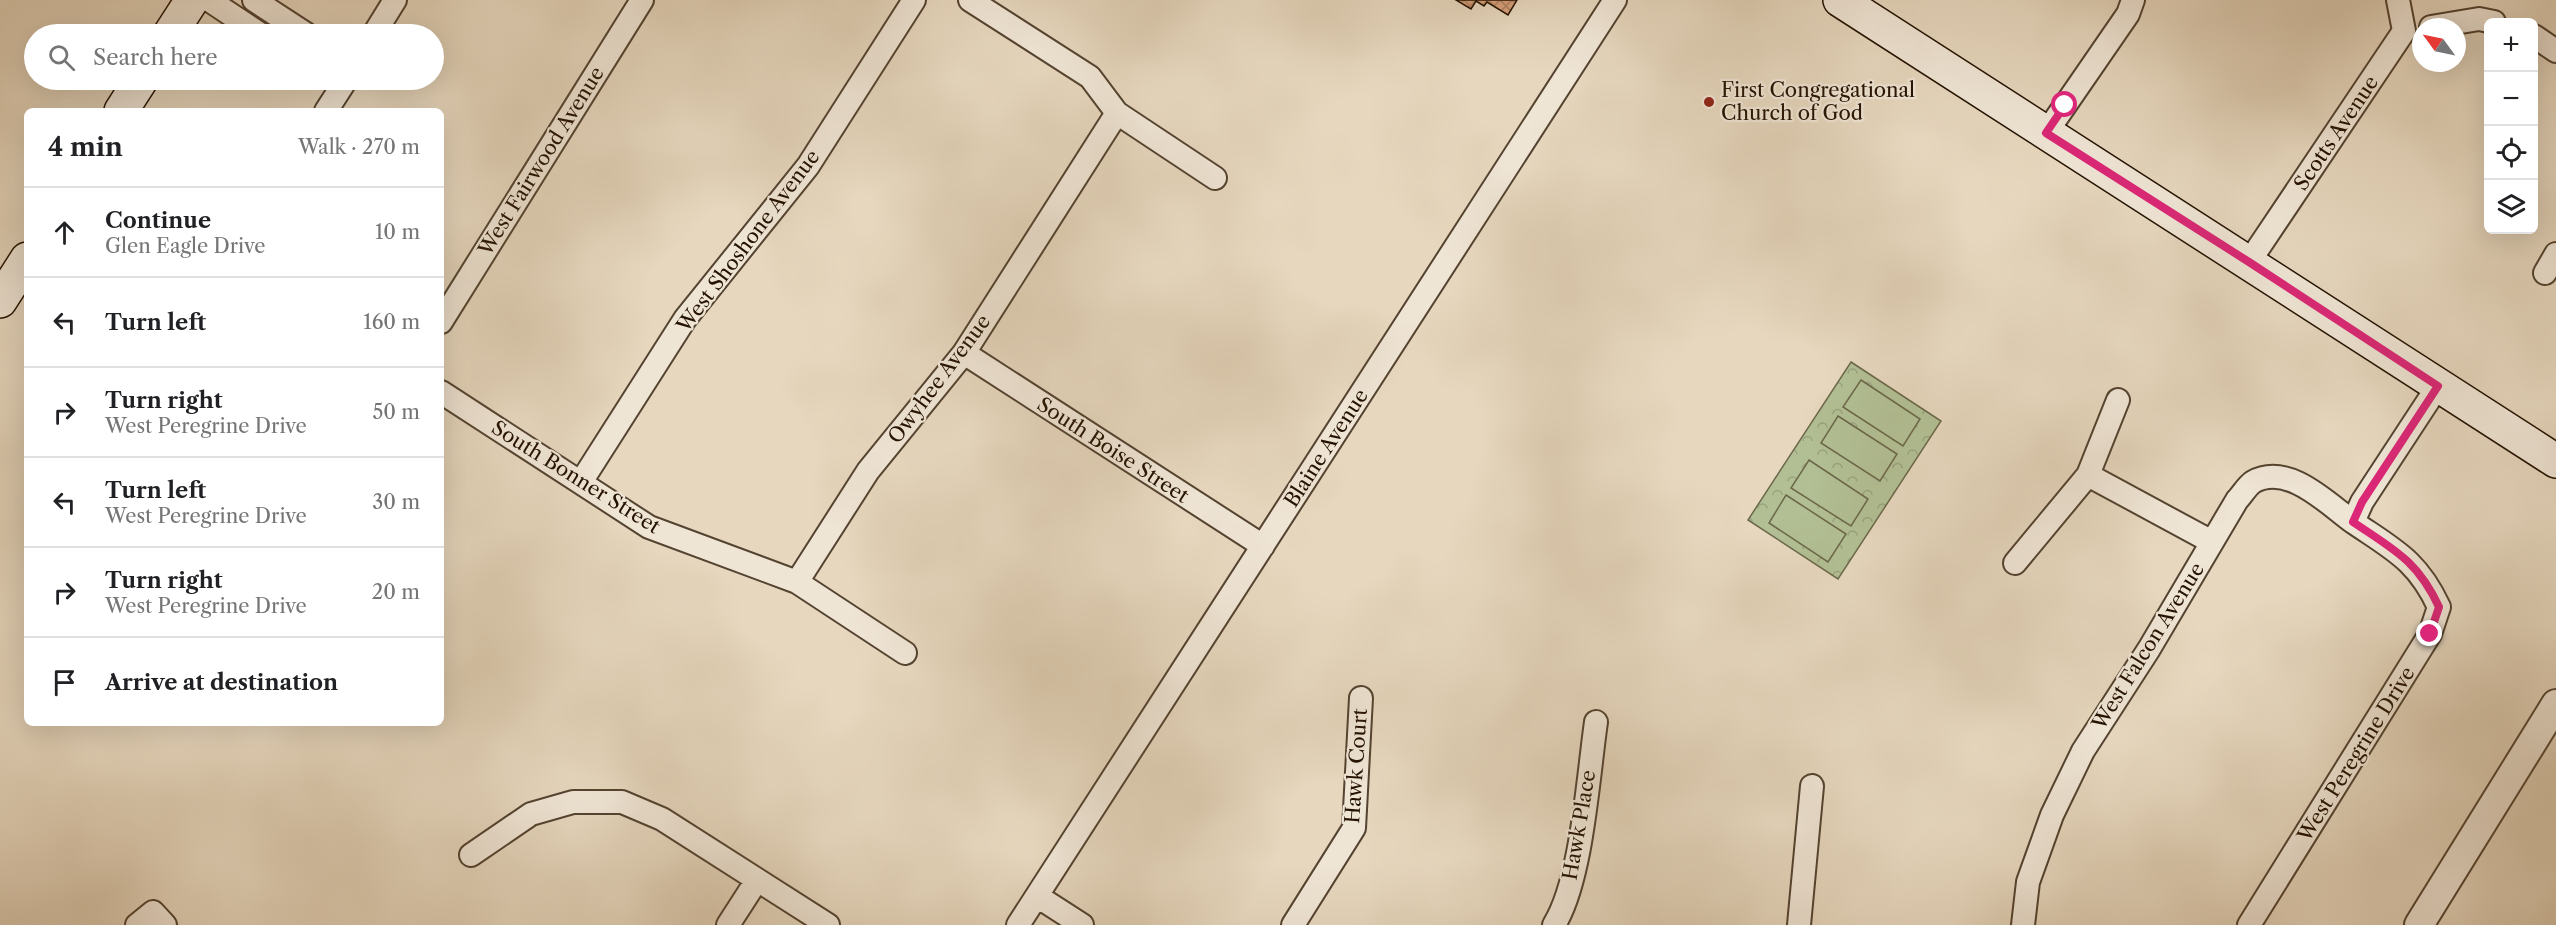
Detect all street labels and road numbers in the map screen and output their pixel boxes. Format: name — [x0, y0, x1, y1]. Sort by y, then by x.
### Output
street label: West Fairwood Avenue — [473, 62, 609, 261]
street label: Scotts Avenue — [2289, 71, 2383, 195]
street label: West Shoshone Avenue — [671, 145, 824, 338]
street label: Owyhee Avenue — [883, 310, 995, 448]
street label: Blaine Avenue — [1279, 385, 1373, 511]
street label: South Boise Street — [1033, 392, 1193, 508]
street label: South Bonner Street — [487, 415, 665, 539]
street label: West Falcon Avenue — [2086, 558, 2209, 735]
street label: West Peregrine Drive — [2292, 662, 2420, 847]
street label: Hawk Court — [1340, 708, 1372, 824]
street label: Hawk Place — [1558, 768, 1600, 882]

